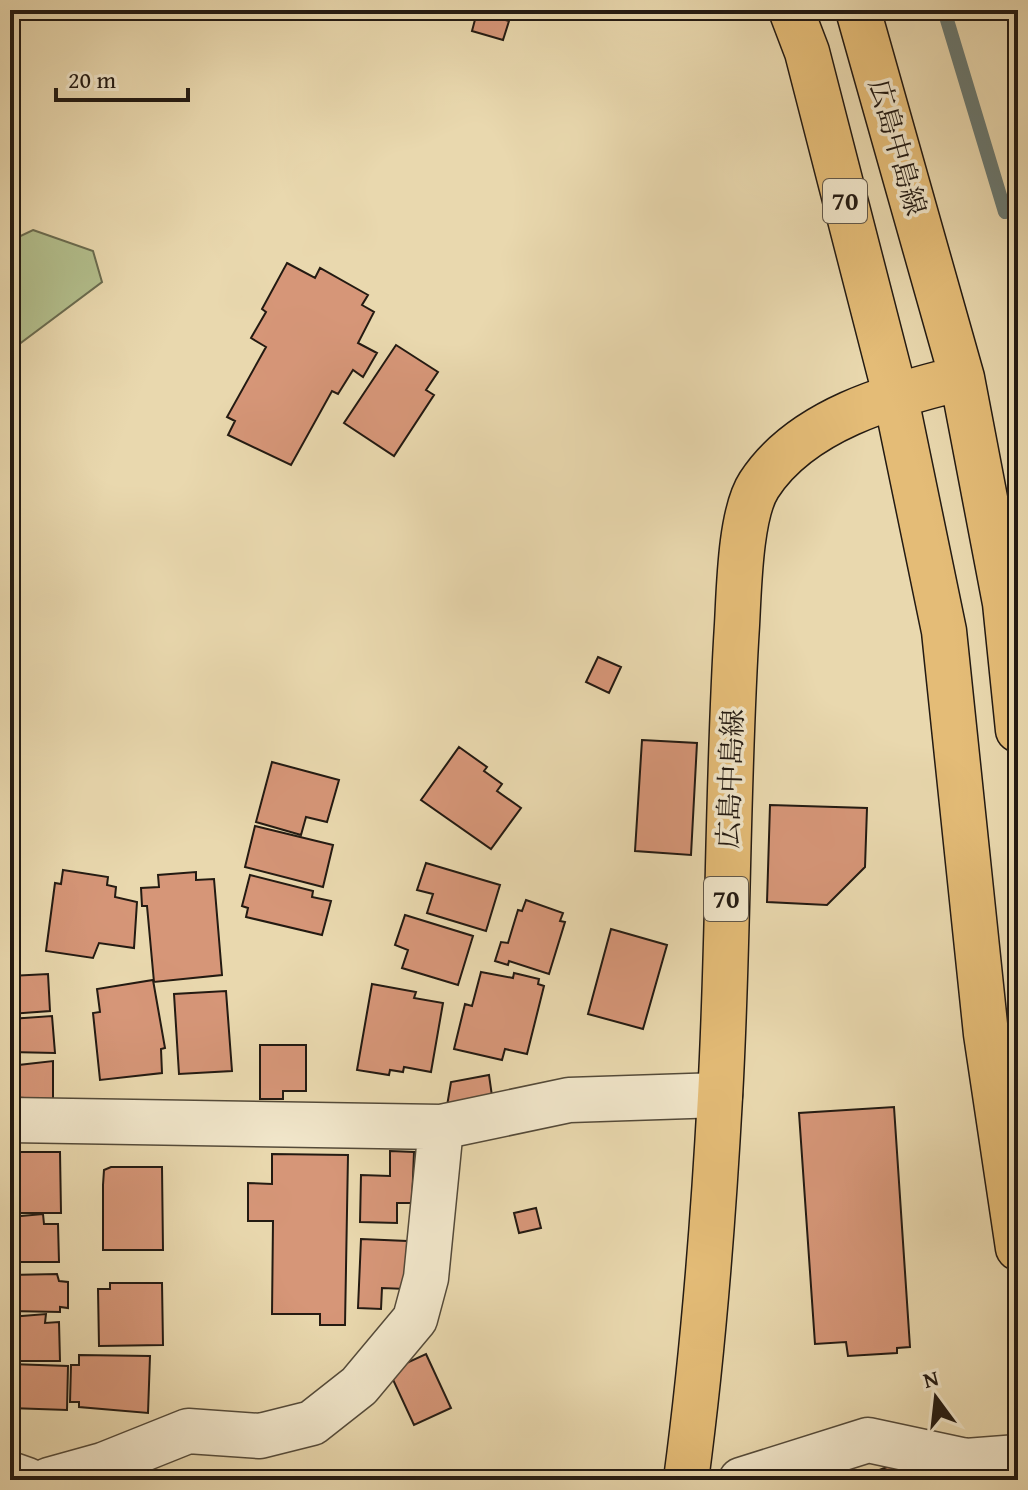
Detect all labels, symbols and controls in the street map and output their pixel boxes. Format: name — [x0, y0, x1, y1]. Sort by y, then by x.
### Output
scale bar — [56, 52, 188, 102]
text: 20 m — [68, 62, 116, 97]
street label: 広島中島線 — [859, 74, 937, 220]
road number: 70 — [823, 179, 867, 223]
street label: 広島中島線 — [707, 708, 752, 850]
road number: 70 — [704, 877, 748, 921]
north arrow — [896, 1358, 976, 1438]
text: N — [920, 1361, 942, 1396]

